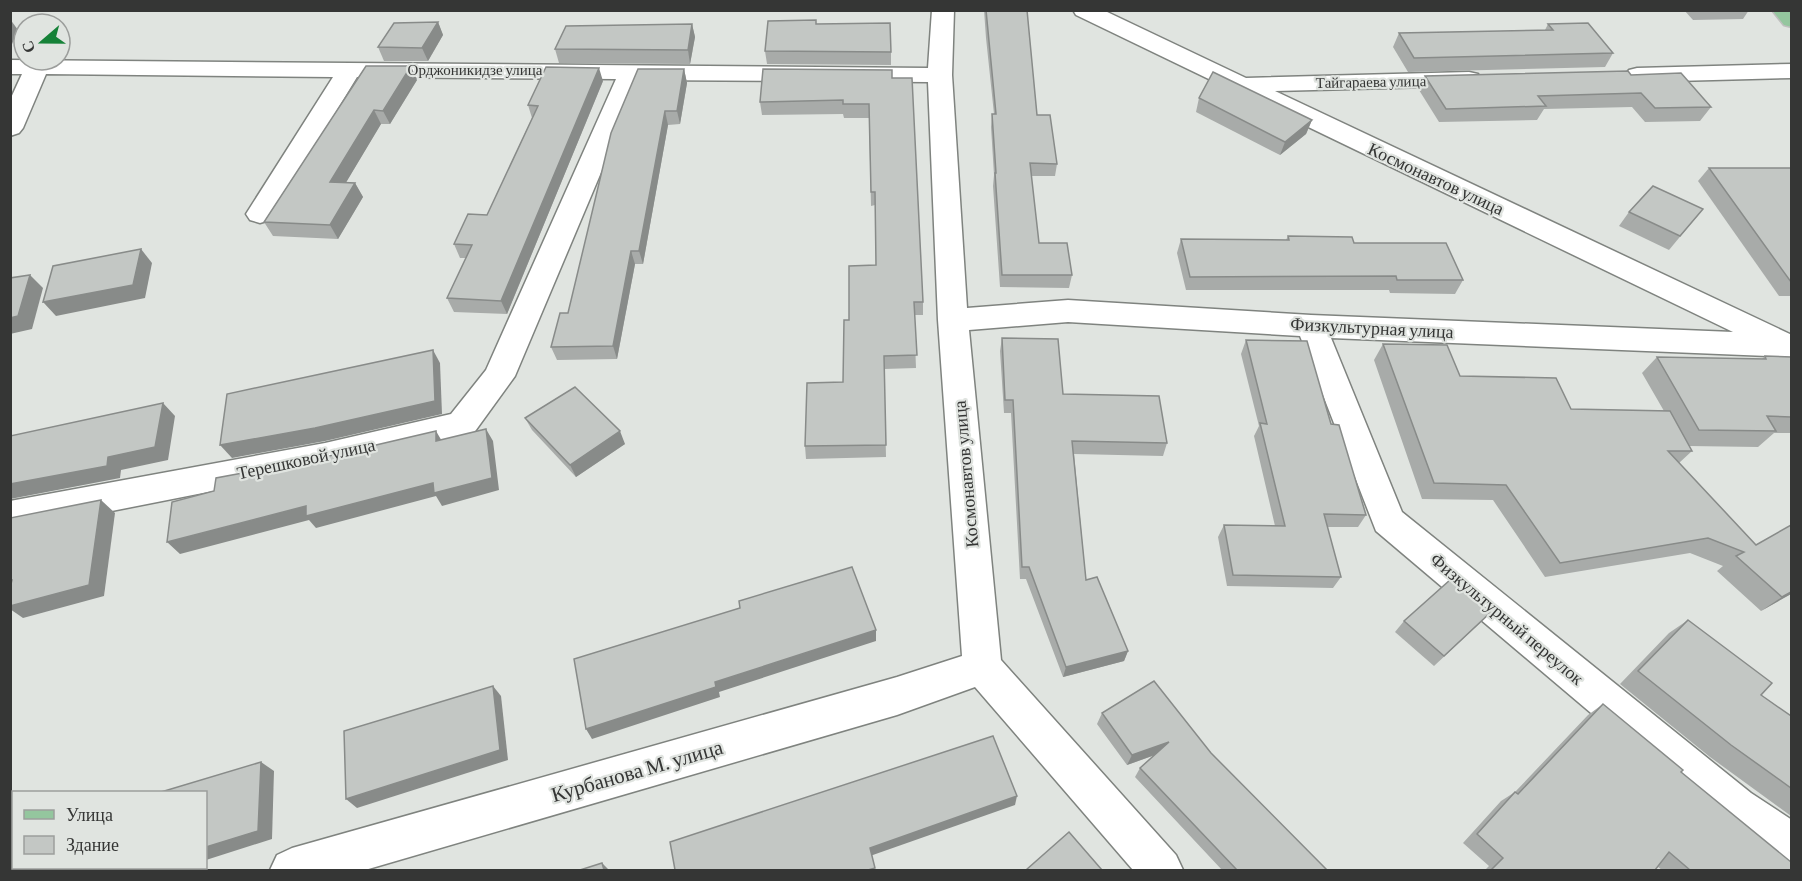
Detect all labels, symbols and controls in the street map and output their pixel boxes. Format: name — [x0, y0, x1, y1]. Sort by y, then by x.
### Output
north arrow — [12, 12, 72, 72]
text: С — [18, 39, 38, 55]
street label: Орджоникидзе улица — [408, 62, 543, 78]
street label: Тайгараева улица — [1316, 73, 1427, 91]
street label: Космонавтов улица — [1365, 139, 1507, 219]
street label: Физкультурная улица — [1290, 314, 1454, 342]
street label: Космонавтов улица — [950, 400, 982, 548]
street label: Терешковой улица — [235, 435, 377, 483]
street label: Физкультурный переулок — [1426, 549, 1588, 689]
street label: Курбанова М. улица — [548, 735, 726, 807]
legend — [12, 791, 207, 869]
text: Улица — [66, 805, 113, 825]
text: Здание — [66, 835, 119, 855]

